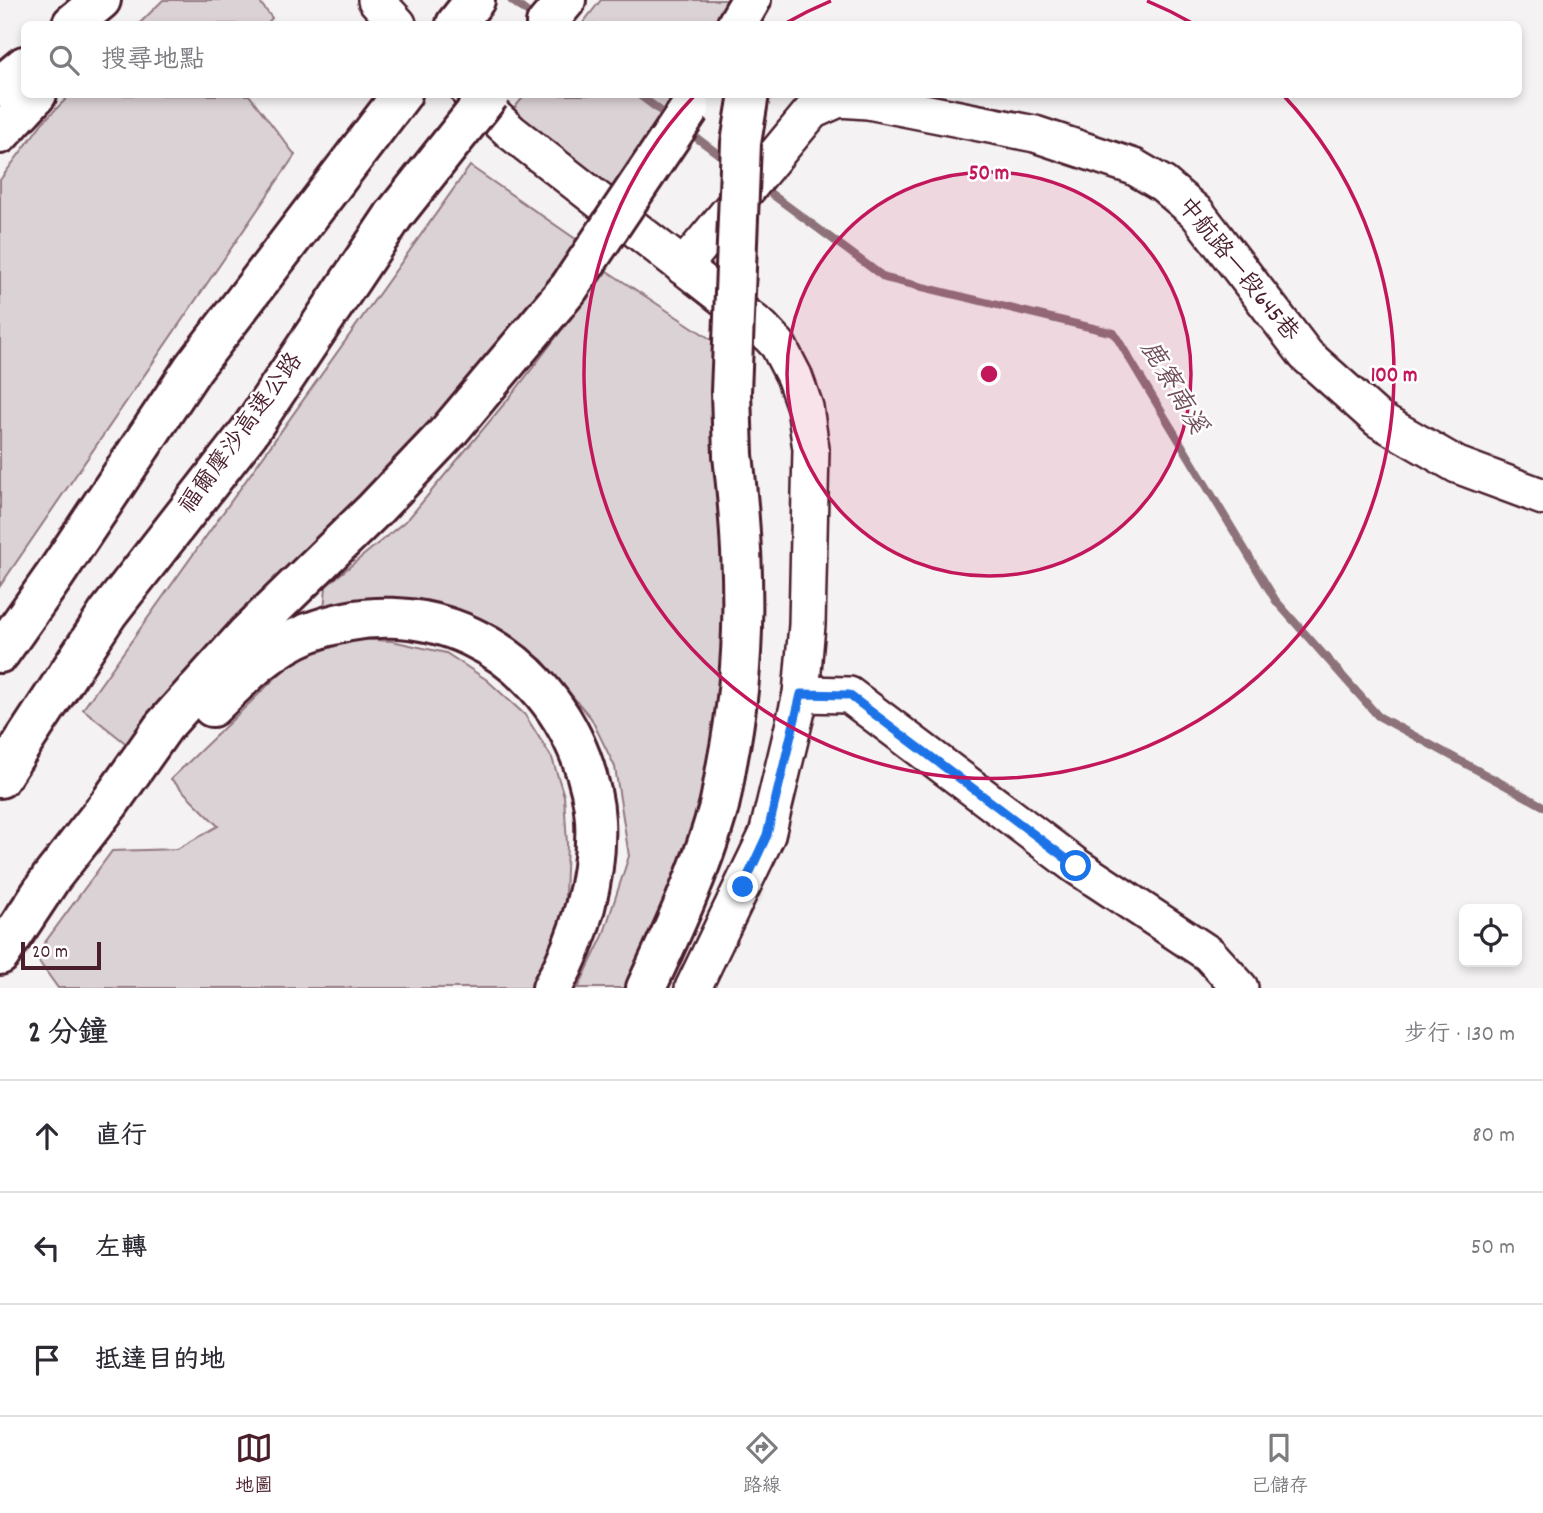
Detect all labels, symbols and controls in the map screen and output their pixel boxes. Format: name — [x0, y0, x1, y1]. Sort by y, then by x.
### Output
search box — [21, 21, 1522, 98]
icon: search — [45, 41, 83, 79]
text: 搜尋地點 — [101, 43, 205, 80]
text: 50 m — [969, 160, 1009, 190]
street label: 中航路一段645巷 — [1168, 191, 1306, 349]
water label: 鹿寮南溪 — [1129, 334, 1216, 444]
street label: 福爾摩沙高速公路 — [172, 346, 312, 522]
centre of rings — [977, 362, 1001, 386]
text: 100 m — [1371, 362, 1417, 392]
route start — [1060, 850, 1091, 881]
route end — [727, 871, 758, 902]
map controls — [1459, 904, 1522, 967]
button: locate — [1459, 904, 1522, 967]
scale bar — [21, 939, 102, 971]
text: 20 m — [32, 940, 68, 967]
text: 2 分鐘 — [28, 1014, 108, 1057]
text: 步行 · 130 m — [1404, 1019, 1515, 1052]
icon: ahead — [28, 1117, 66, 1155]
text: 直行 — [95, 1119, 147, 1156]
text: 80 m — [1472, 1120, 1515, 1153]
icon: left — [28, 1229, 66, 1267]
text: 左轉 — [95, 1231, 147, 1268]
text: 50 m — [1471, 1232, 1515, 1265]
icon: arrive — [28, 1341, 66, 1379]
text: 抵達目的地 — [95, 1343, 225, 1380]
tab: 地圖 — [235, 1429, 273, 1501]
tab: 路線 — [743, 1429, 781, 1501]
tab: 已儲存 — [1251, 1429, 1308, 1501]

